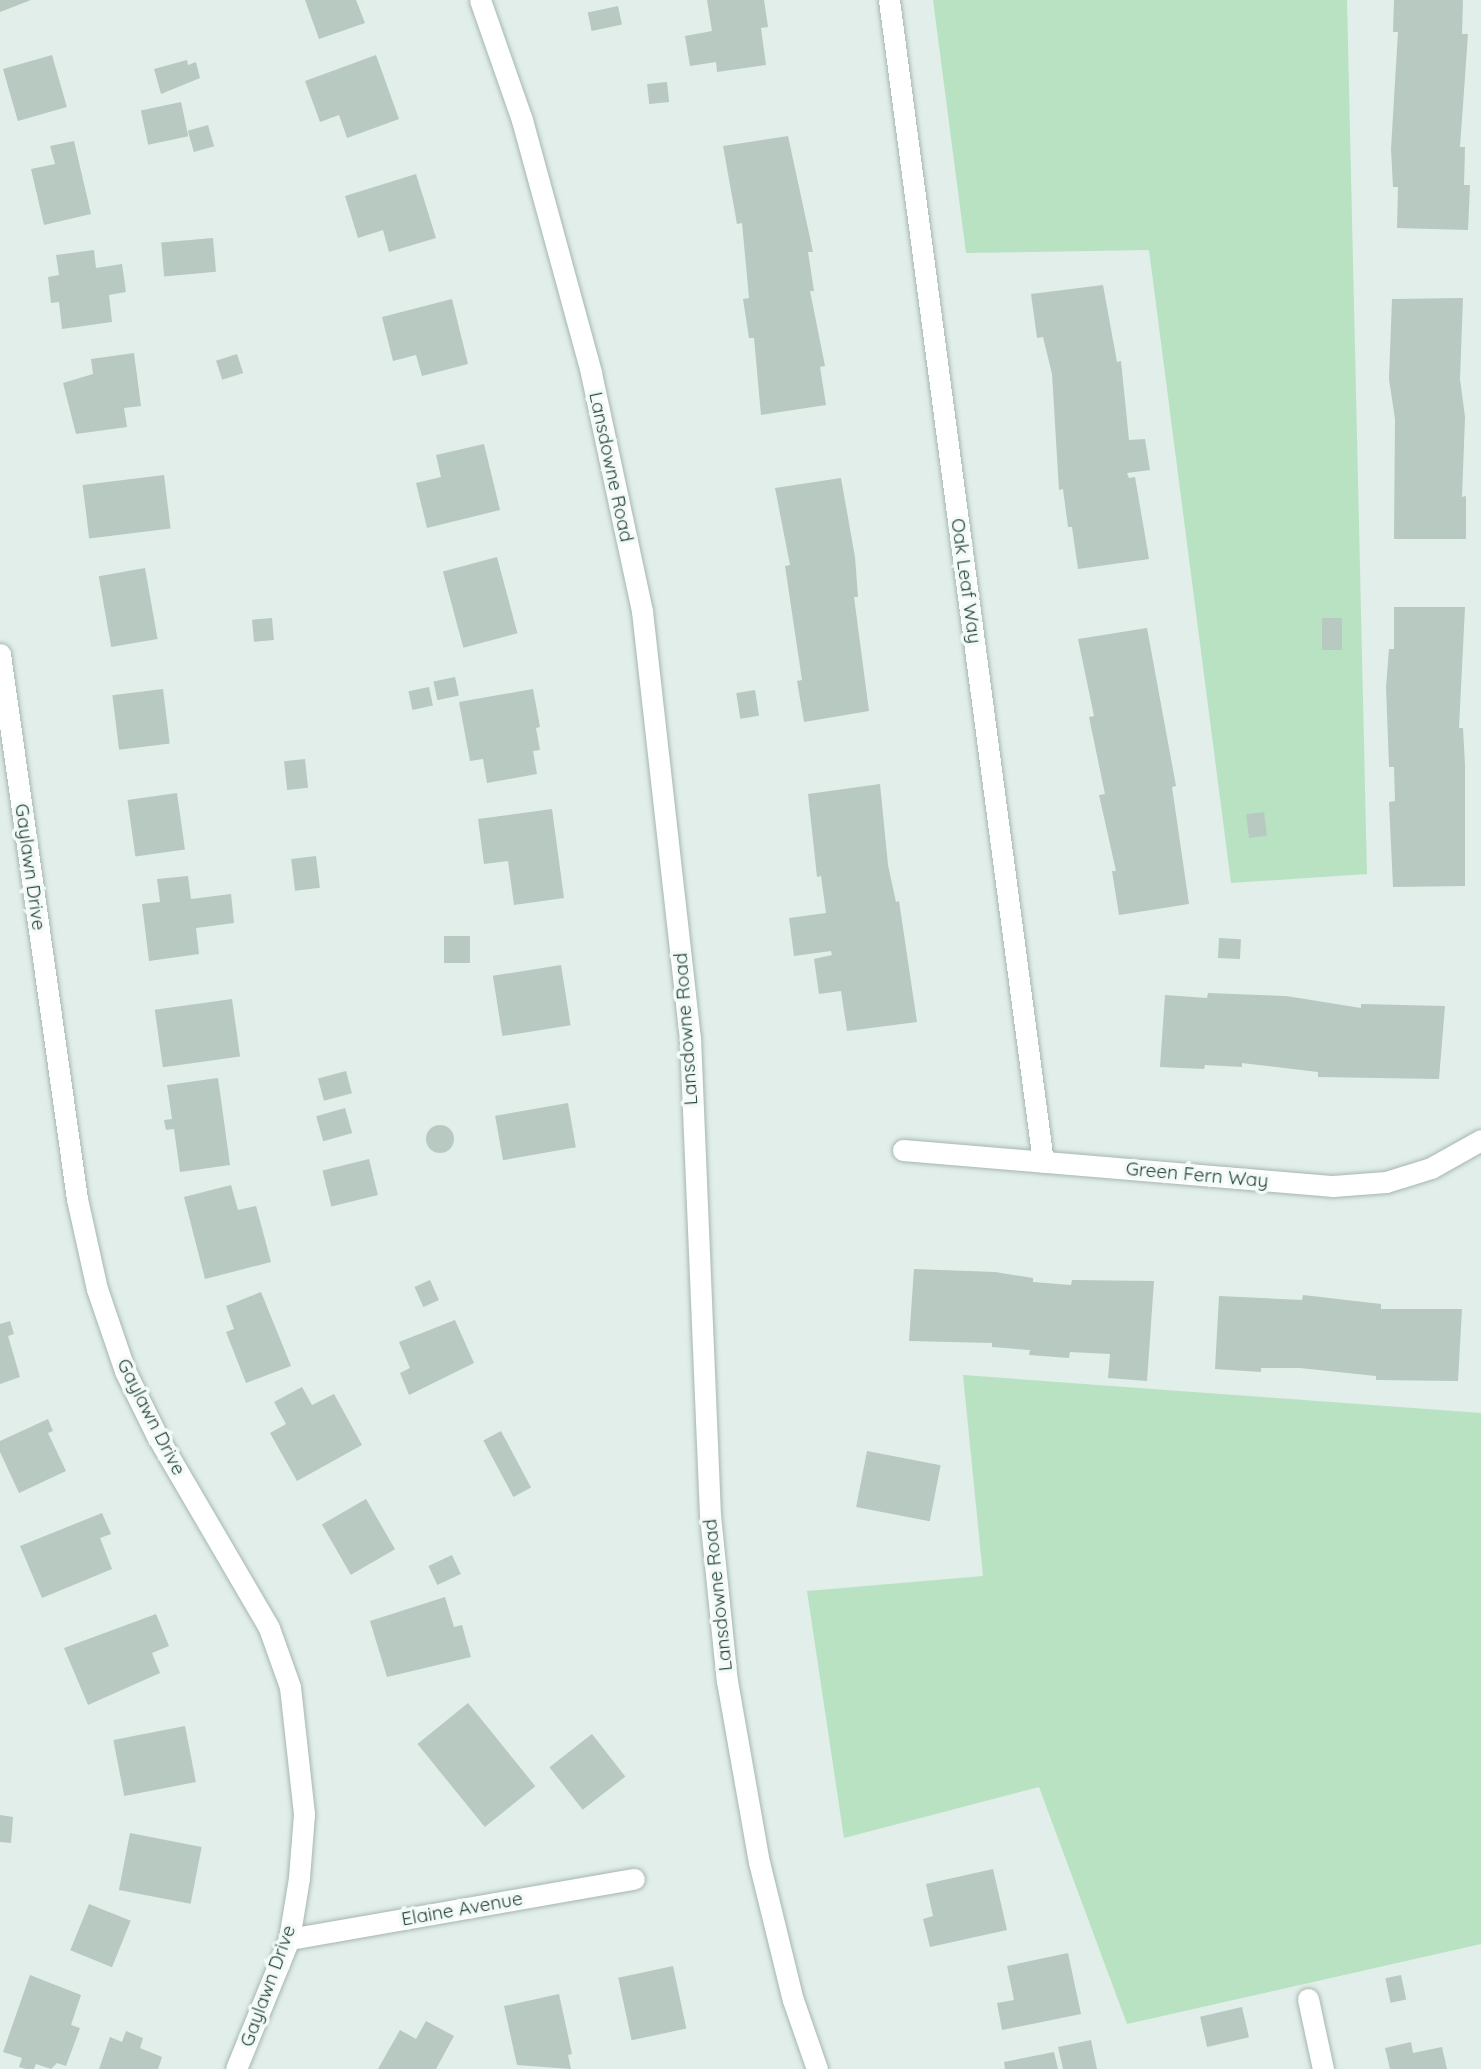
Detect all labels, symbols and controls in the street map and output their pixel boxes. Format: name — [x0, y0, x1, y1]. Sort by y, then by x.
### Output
street label: Lansdowne Road — [584, 390, 638, 544]
street label: Oak Leaf Way — [946, 517, 986, 645]
street label: Gaylawn Drive — [10, 802, 50, 932]
street label: Lansdowne Road — [669, 952, 703, 1106]
street label: Green Fern Way — [1125, 1157, 1269, 1193]
street label: Gaylawn Drive — [112, 1355, 190, 1479]
street label: Lansdowne Road — [699, 1518, 737, 1672]
street label: Elaine Avenue — [400, 1887, 524, 1931]
street label: Gaylawn Drive — [235, 1922, 301, 2050]

